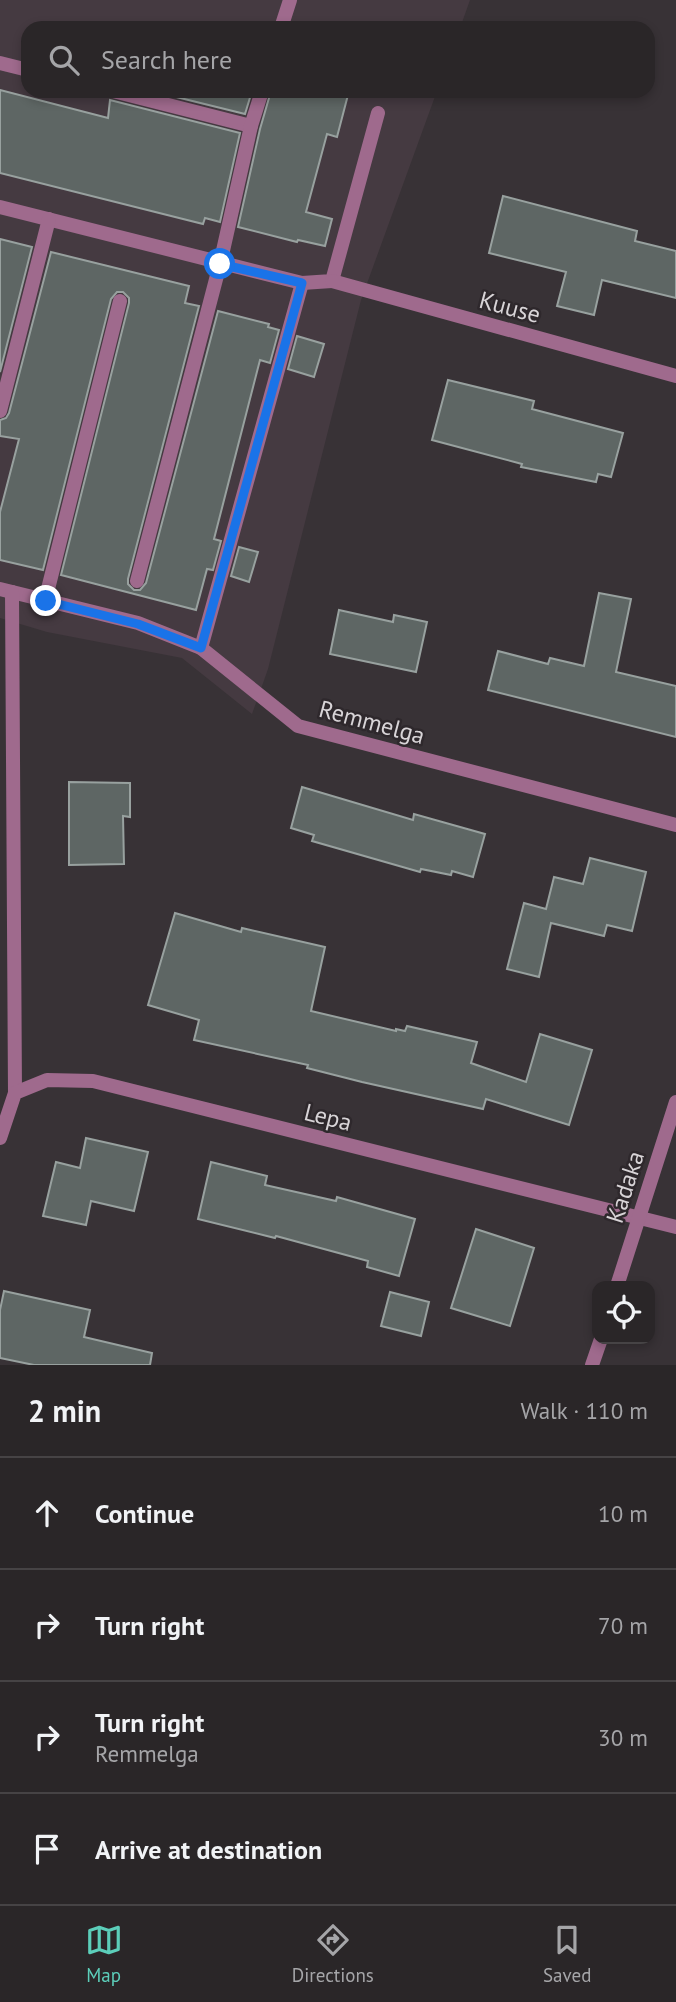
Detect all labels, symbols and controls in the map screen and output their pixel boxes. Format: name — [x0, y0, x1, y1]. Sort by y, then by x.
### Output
search box — [21, 21, 655, 98]
icon: search — [45, 41, 83, 79]
text: Search here — [101, 43, 232, 76]
route start — [204, 248, 235, 279]
street label: Kuuse — [476, 284, 544, 330]
route end — [30, 585, 61, 616]
street label: Remmelga — [316, 693, 428, 751]
street label: Lepa — [301, 1096, 355, 1138]
street label: Kadaka — [599, 1147, 651, 1227]
map controls — [592, 1281, 655, 1344]
button: locate — [592, 1281, 655, 1344]
text: 2 min — [28, 1391, 101, 1430]
text: Walk · 110 m — [521, 1396, 648, 1425]
icon: ahead — [28, 1494, 66, 1532]
text: Continue — [95, 1497, 194, 1530]
text: 10 m — [598, 1499, 648, 1528]
icon: right — [28, 1606, 66, 1644]
text: Turn right — [95, 1609, 204, 1642]
text: 70 m — [598, 1611, 648, 1640]
text: Turn right — [95, 1706, 204, 1739]
icon: right — [28, 1718, 66, 1756]
text: 30 m — [598, 1723, 648, 1752]
text: Remmelga — [95, 1739, 199, 1768]
icon: arrive — [28, 1830, 66, 1868]
text: Arrive at destination — [95, 1833, 322, 1866]
tab: Map — [85, 1921, 123, 1987]
tab: Directions — [292, 1921, 374, 1987]
tab: Saved — [543, 1921, 591, 1987]

